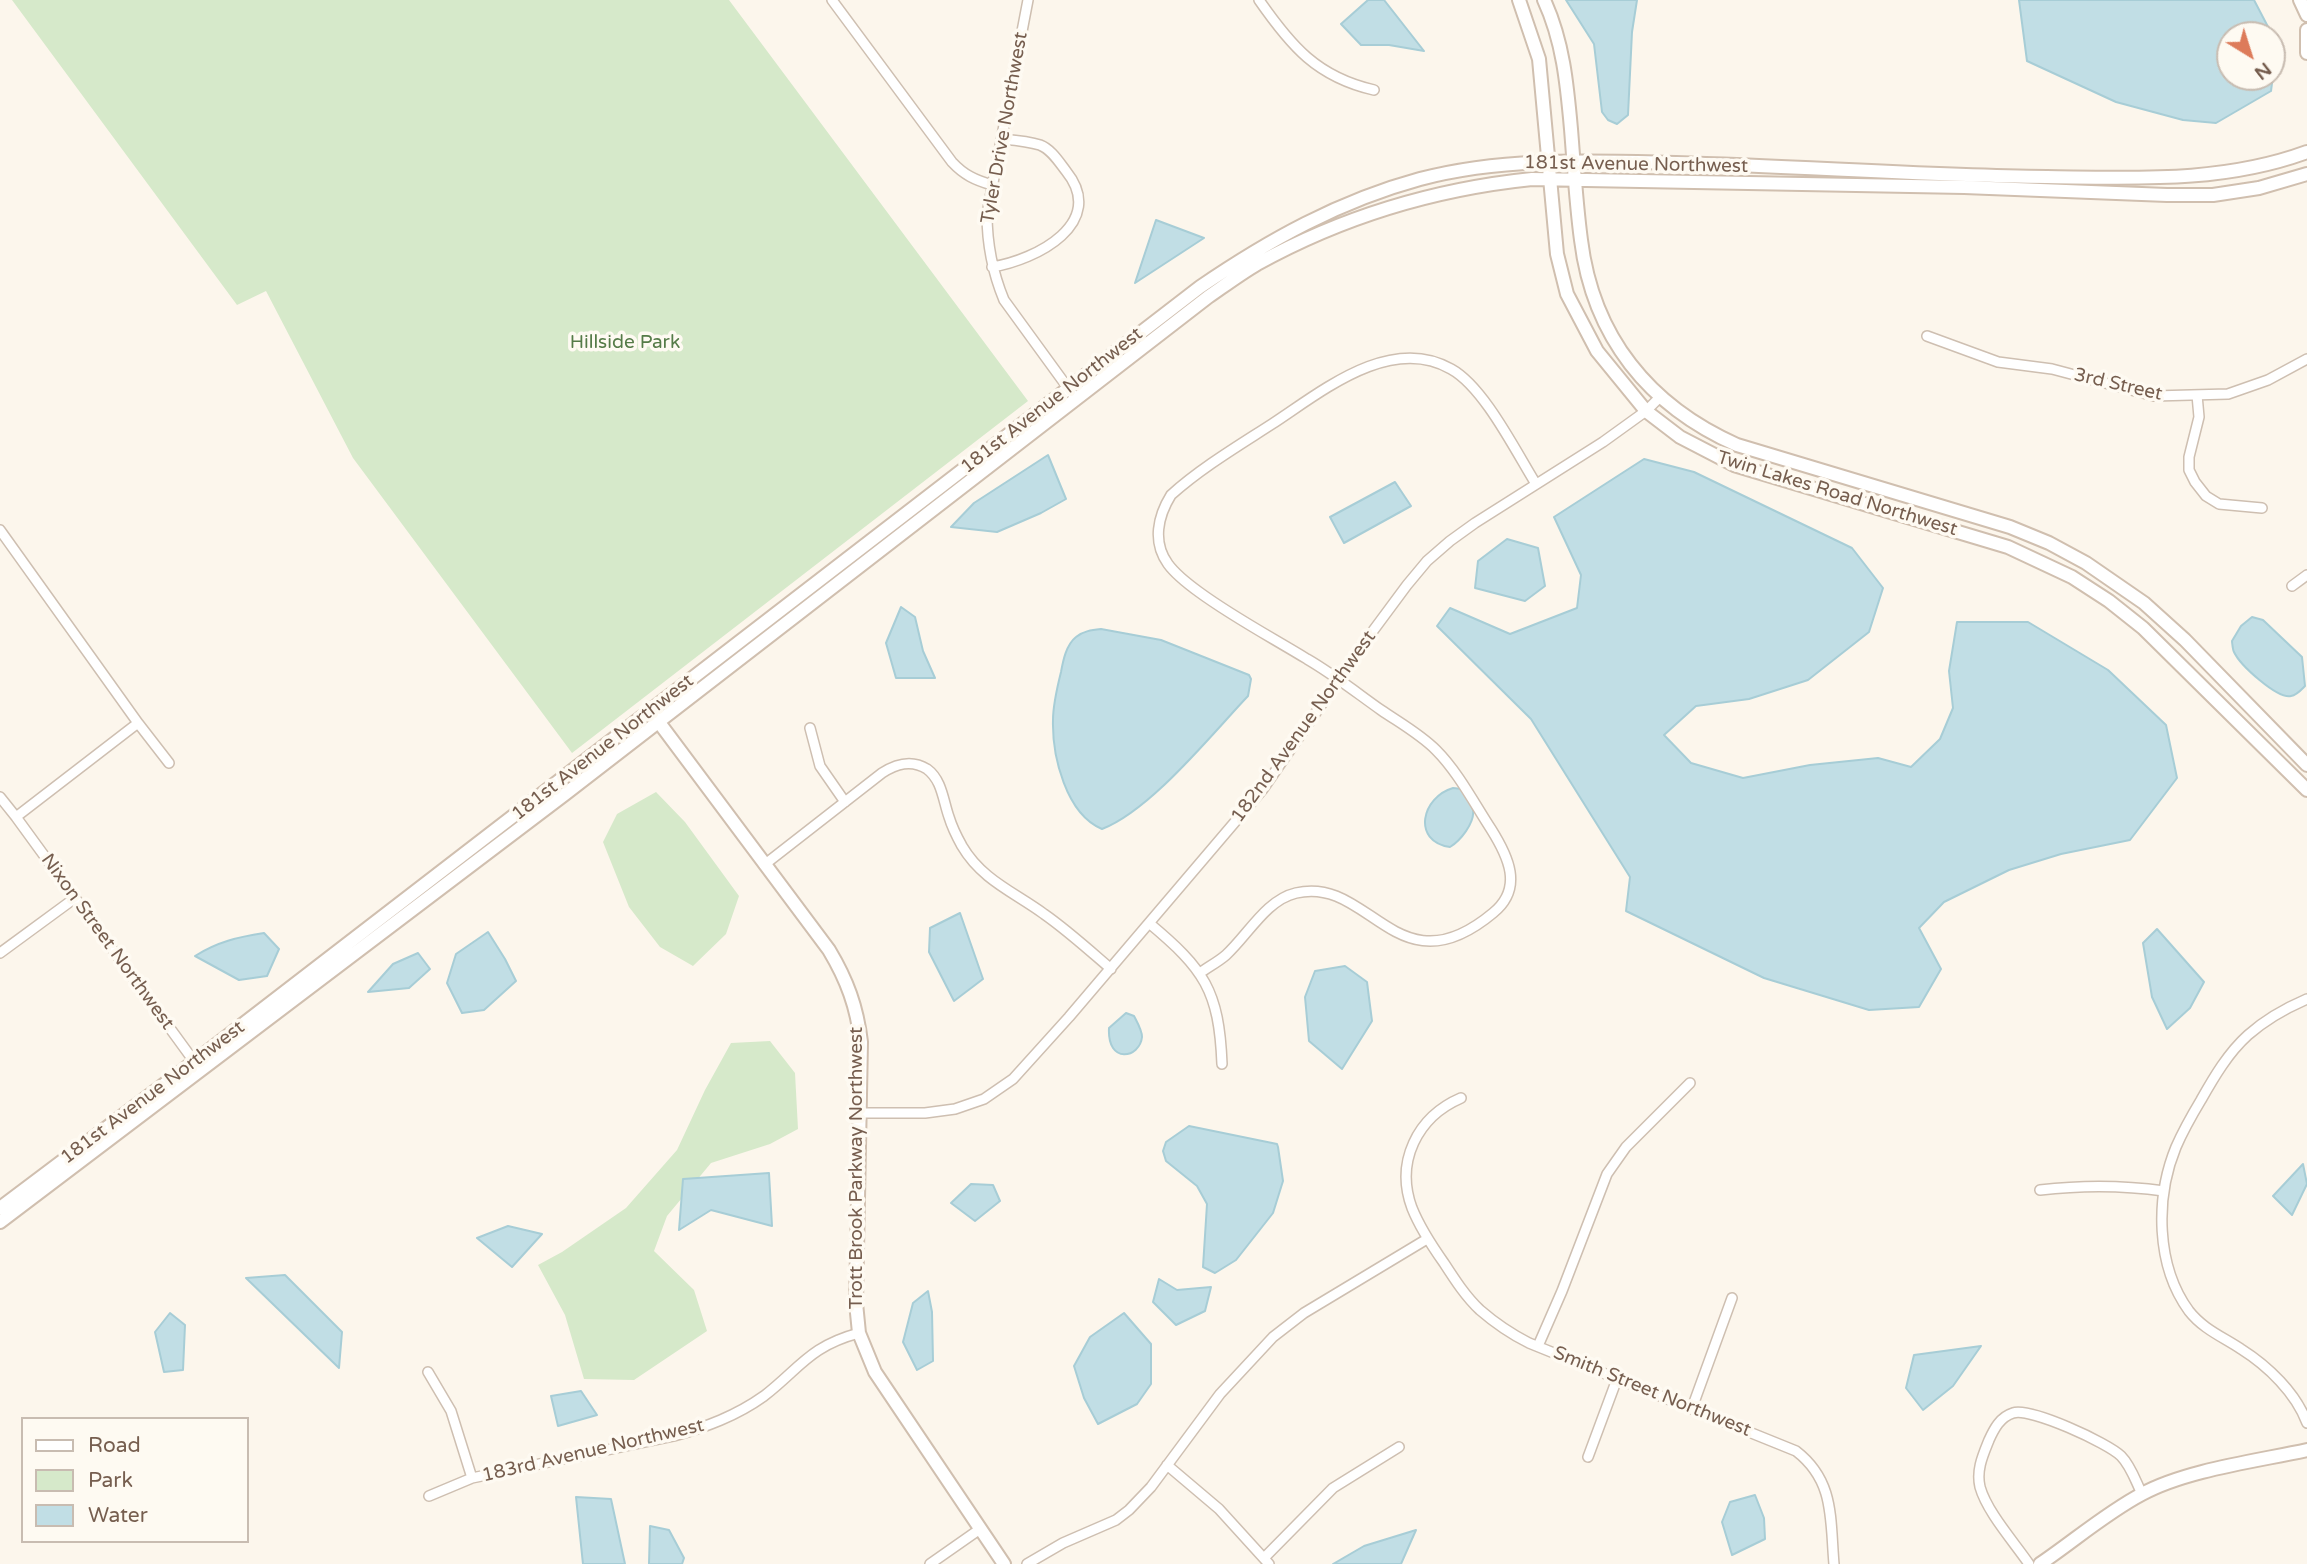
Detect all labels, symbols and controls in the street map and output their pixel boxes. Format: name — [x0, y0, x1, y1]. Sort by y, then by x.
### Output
north arrow — [2216, 21, 2286, 91]
street label: Tyler Drive Northwest — [977, 30, 1033, 226]
text: N — [2250, 58, 2275, 84]
street label: 181st Avenue Northwest — [1524, 152, 1748, 178]
street label: 181st Avenue Northwest — [957, 323, 1147, 479]
park label: Hillside Park — [570, 332, 680, 354]
street label: 3rd Street — [2072, 364, 2164, 406]
street label: Twin Lakes Road Northwest — [1714, 447, 1960, 541]
street label: 182nd Avenue Northwest — [1227, 627, 1381, 827]
street label: 181st Avenue Northwest — [508, 670, 698, 826]
street label: Nixon Street Northwest — [36, 850, 178, 1034]
street label: 181st Avenue Northwest — [57, 1016, 249, 1170]
street label: Trott Brook Parkway Northwest — [846, 1027, 868, 1309]
street label: Smith Street Northwest — [1550, 1342, 1754, 1442]
street label: 183rd Avenue Northwest — [480, 1414, 706, 1488]
legend — [21, 1417, 248, 1543]
text: Road — [88, 1433, 141, 1458]
text: Park — [88, 1468, 133, 1493]
text: Water — [88, 1503, 148, 1528]

